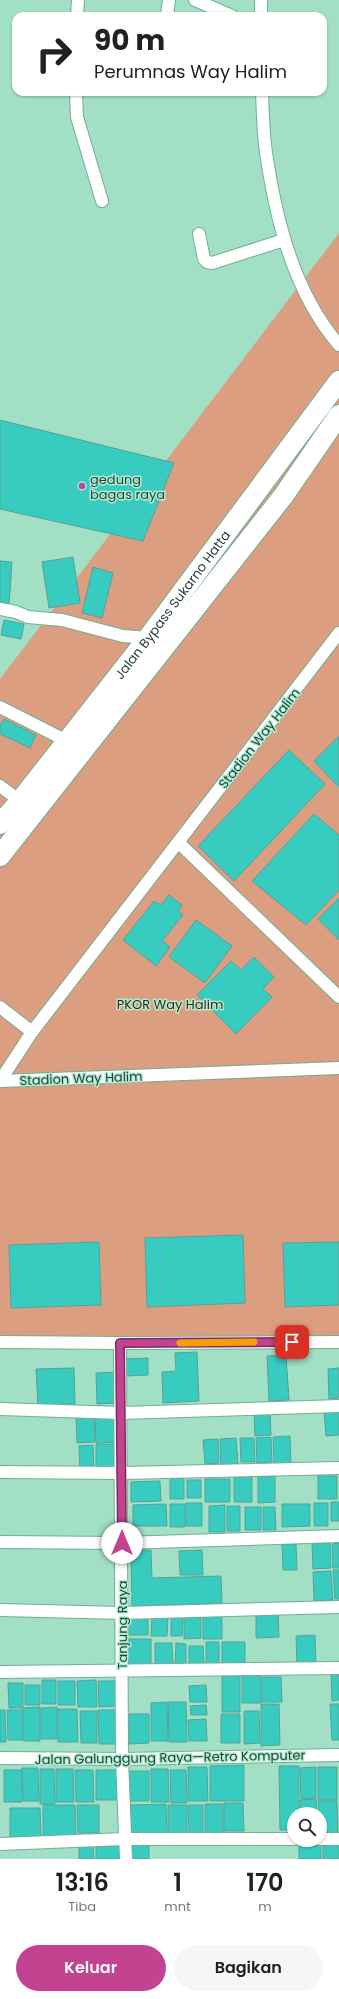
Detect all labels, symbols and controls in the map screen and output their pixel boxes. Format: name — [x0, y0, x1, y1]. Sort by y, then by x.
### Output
text: 90 m — [94, 21, 165, 60]
icon: right — [28, 28, 80, 80]
text: Perumnas Way Halim — [94, 59, 287, 84]
place label: gedung bagas raya — [90, 470, 165, 504]
marker: gedung bagas raya — [77, 481, 87, 491]
street label: Jalan Bypass Sukarno Hatta — [110, 526, 235, 683]
street label: Stadion Way Halim — [214, 684, 305, 793]
park label: PKOR Way Halim — [117, 995, 223, 1014]
street label: Stadion Way Halim — [19, 1067, 143, 1090]
pin — [275, 1325, 309, 1359]
icon: arrive — [281, 1331, 303, 1353]
position arrow — [101, 1522, 143, 1564]
street label: Tanjung Raya — [113, 1580, 132, 1670]
street label: Jalan Galunggung Raya—Retro Komputer — [35, 1746, 306, 1769]
map controls — [287, 1807, 327, 1847]
button: search — [287, 1807, 327, 1847]
text: 13:16 — [55, 1866, 109, 1899]
text: 1 — [173, 1866, 182, 1899]
text: 170 — [246, 1866, 284, 1899]
text: Tiba — [68, 1897, 96, 1916]
text: mnt — [164, 1897, 191, 1916]
text: m — [258, 1897, 272, 1916]
button: Keluar — [16, 1945, 166, 1991]
button: Bagikan — [174, 1945, 323, 1991]

